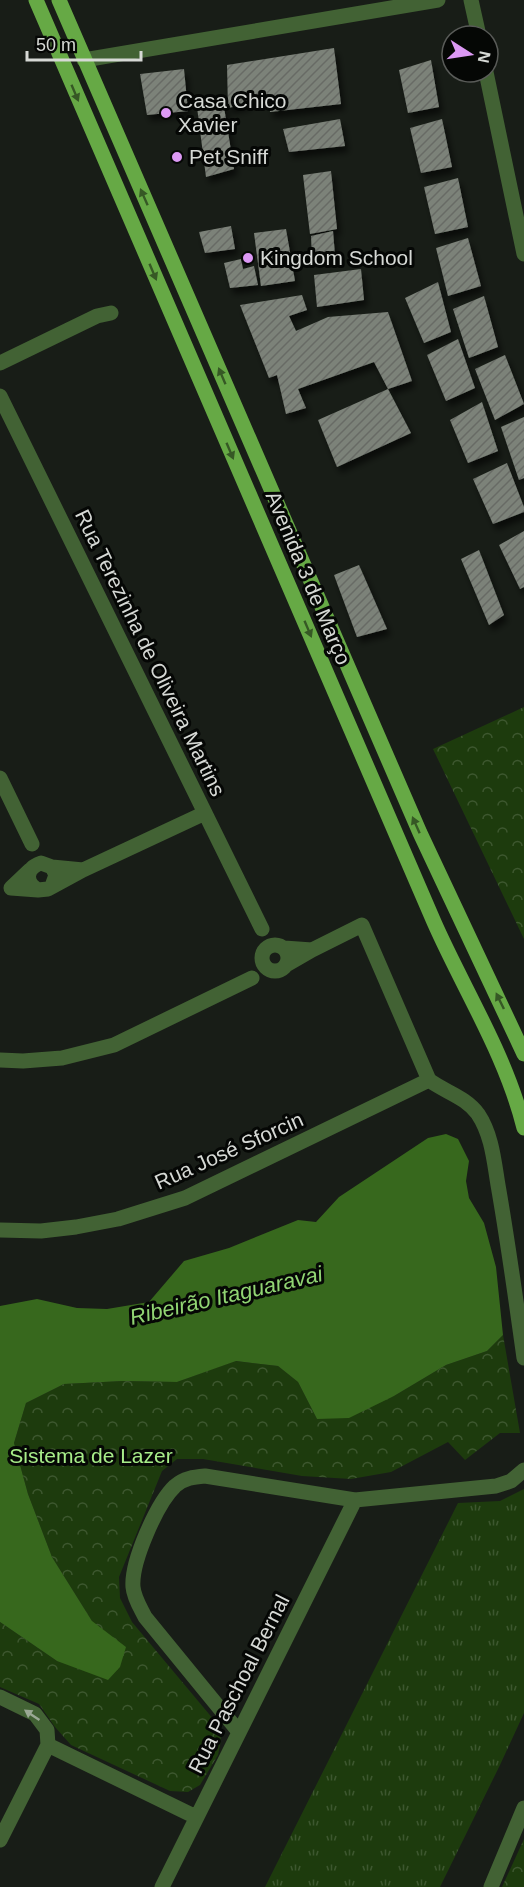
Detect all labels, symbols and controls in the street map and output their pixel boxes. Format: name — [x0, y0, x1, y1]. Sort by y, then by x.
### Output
scale bar — [27, 24, 141, 62]
north arrow — [440, 24, 500, 84]
text: 50 m — [36, 35, 76, 55]
text: N — [475, 50, 494, 64]
one-way arrow — [70, 84, 80, 102]
place label: Casa Chico Xavier — [178, 89, 287, 136]
marker: Casa Chico Xavier — [159, 106, 173, 120]
place label: Pet Sniff — [189, 145, 268, 168]
marker: Pet Sniff — [170, 150, 184, 164]
one-way arrow — [139, 188, 149, 206]
place label: Kingdom School — [260, 246, 413, 269]
marker: Kingdom School — [241, 251, 255, 265]
one-way arrow — [148, 263, 157, 280]
one-way arrow — [217, 367, 226, 385]
one-way arrow — [225, 442, 235, 460]
street label: Avenida 3 de Março — [261, 488, 355, 668]
street label: Rua Terezinha de Oliveira Martins — [71, 506, 230, 800]
one-way arrow — [303, 621, 313, 639]
one-way arrow — [411, 815, 421, 833]
one-way arrow — [495, 992, 505, 1009]
street label: Rua José Sforcin — [151, 1108, 307, 1194]
water label: Ribeirão Itaguaravai — [127, 1261, 326, 1330]
park label: Sistema de Lazer — [9, 1444, 173, 1467]
street label: Rua Paschoal Bernal — [184, 1591, 294, 1777]
one-way arrow — [25, 1709, 41, 1721]

